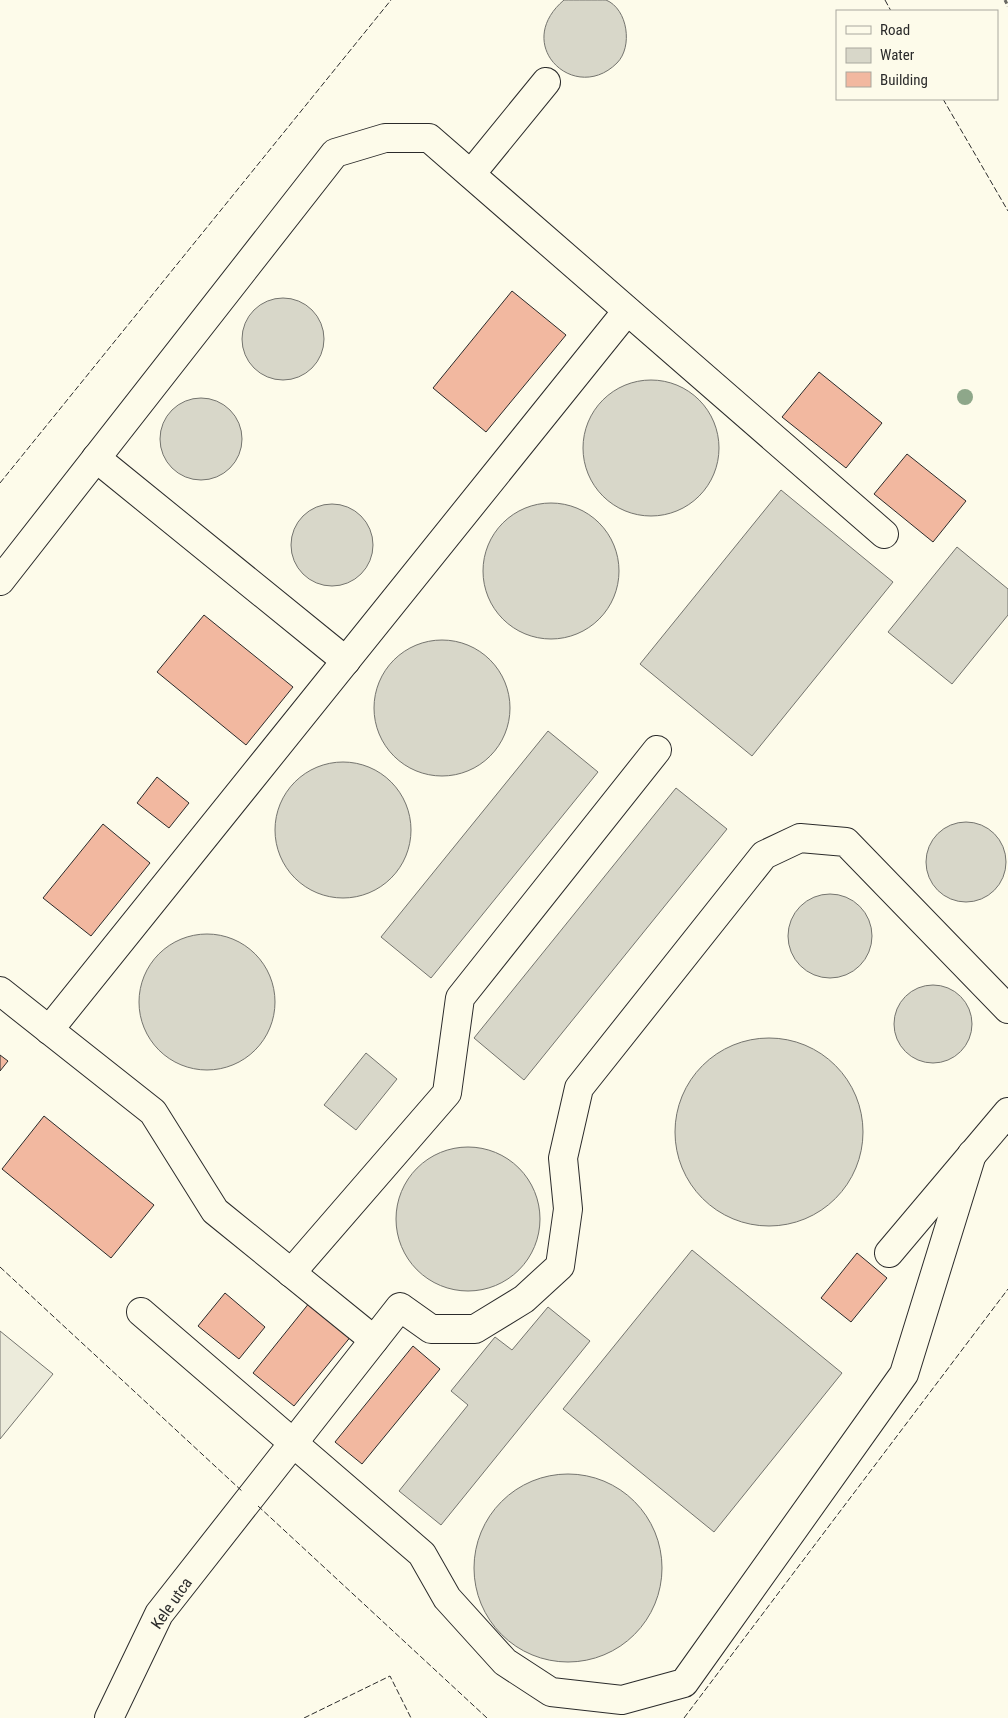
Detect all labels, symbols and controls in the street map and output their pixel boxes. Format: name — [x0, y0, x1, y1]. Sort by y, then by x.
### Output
legend — [836, 10, 998, 100]
text: Road — [880, 21, 910, 39]
text: Water — [880, 46, 915, 64]
text: Building — [880, 71, 928, 89]
street label: Kele utca — [147, 1574, 196, 1633]

